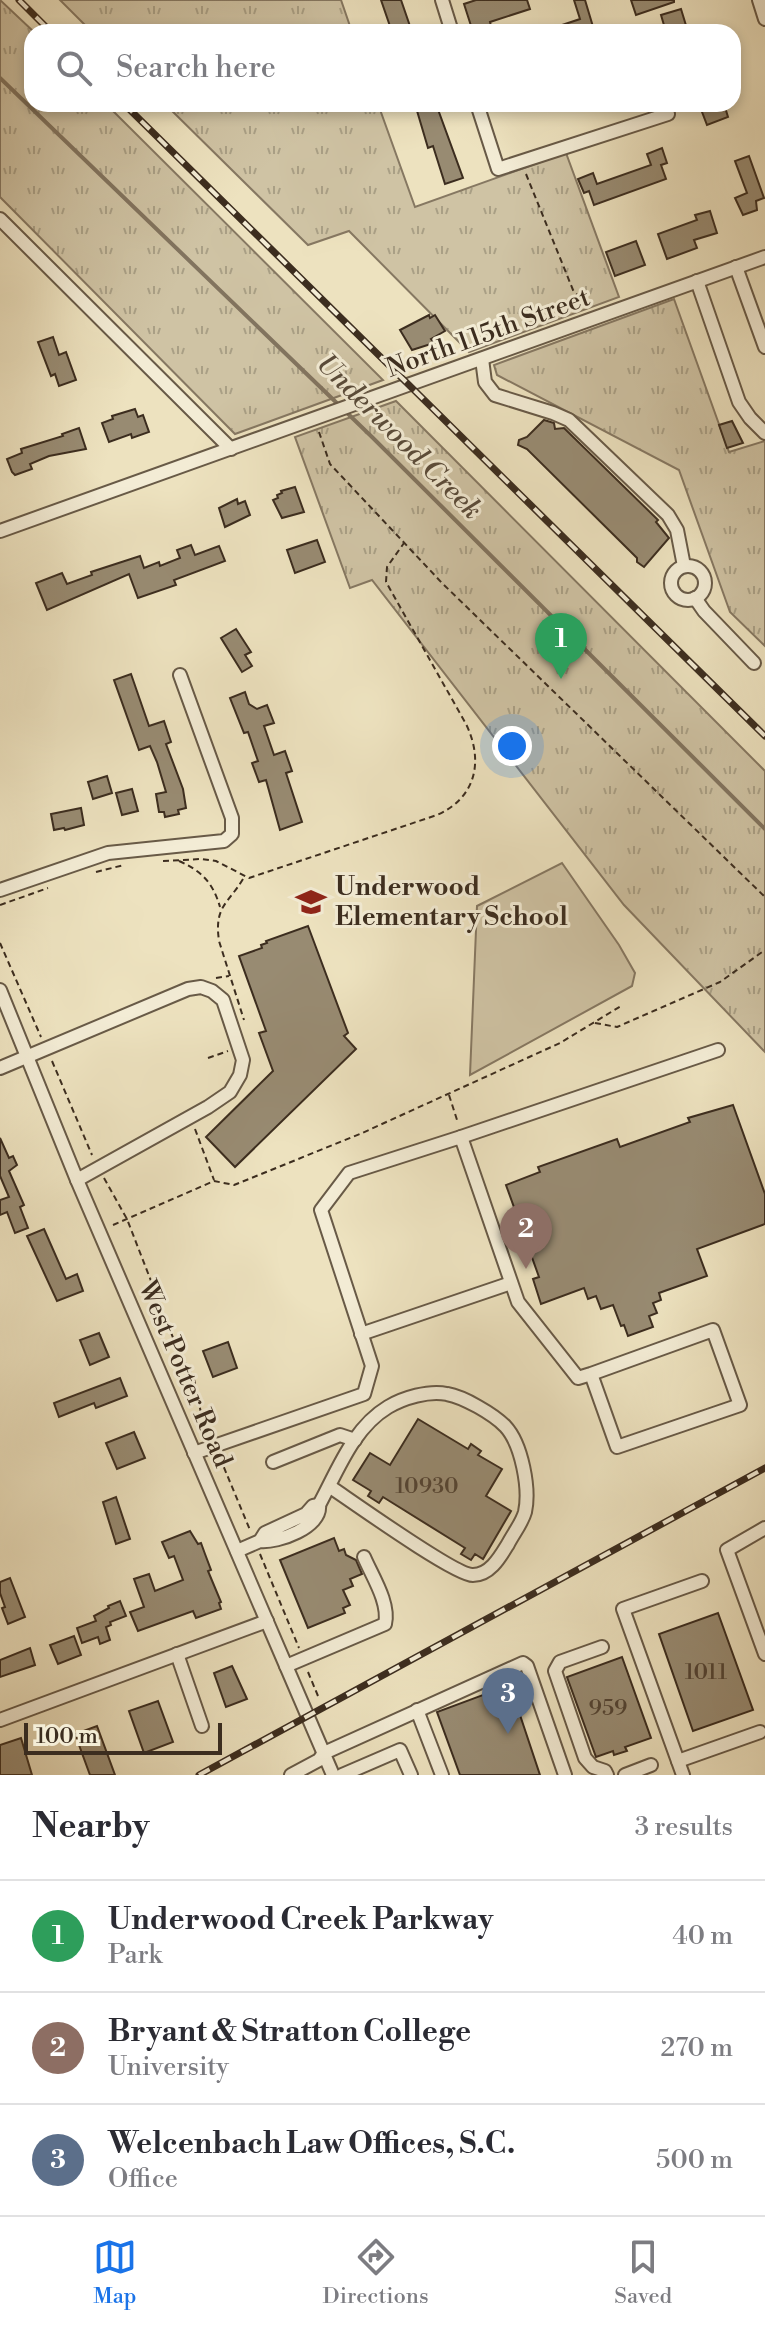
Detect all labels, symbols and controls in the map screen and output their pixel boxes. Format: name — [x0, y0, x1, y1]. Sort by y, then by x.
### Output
search box — [24, 24, 741, 112]
icon: search — [52, 46, 96, 90]
text: Search here — [116, 49, 276, 87]
street label: North 115th Street — [382, 281, 594, 385]
water label: Underwood Creek — [309, 347, 489, 527]
pin: 1 — [535, 613, 587, 679]
your location — [492, 726, 532, 766]
place label: Underwood Elementary School — [335, 871, 568, 933]
school or university icon: Underwood Elementary School — [294, 885, 328, 919]
pin: 2 — [500, 1203, 552, 1269]
street label: West Potter Road — [131, 1275, 239, 1472]
house number: 10930 — [395, 1473, 459, 1500]
house number: 1011 — [685, 1659, 728, 1686]
pin: 3 — [482, 1668, 534, 1734]
house number: 959 — [589, 1695, 627, 1722]
scale bar — [24, 1719, 222, 1755]
text: 100 m — [36, 1723, 98, 1750]
text: Nearby — [32, 1806, 150, 1848]
text: 3 results — [635, 1811, 733, 1843]
text: Underwood Creek Parkway — [108, 1901, 493, 1939]
text: 1 — [52, 1920, 64, 1952]
text: 40 m — [672, 1920, 733, 1952]
text: Park — [108, 1939, 162, 1971]
text: Bryant & Stratton College — [108, 2013, 471, 2051]
text: 2 — [50, 2032, 66, 2064]
text: 270 m — [660, 2032, 733, 2064]
text: University — [108, 2051, 229, 2083]
text: Welcenbach Law Offices, S.C. — [108, 2125, 515, 2163]
text: 3 — [50, 2144, 66, 2176]
text: 500 m — [656, 2144, 733, 2176]
text: Office — [108, 2163, 178, 2195]
tab: Map — [93, 2235, 137, 2310]
tab: Directions — [323, 2235, 429, 2310]
tab: Saved — [614, 2235, 672, 2310]

